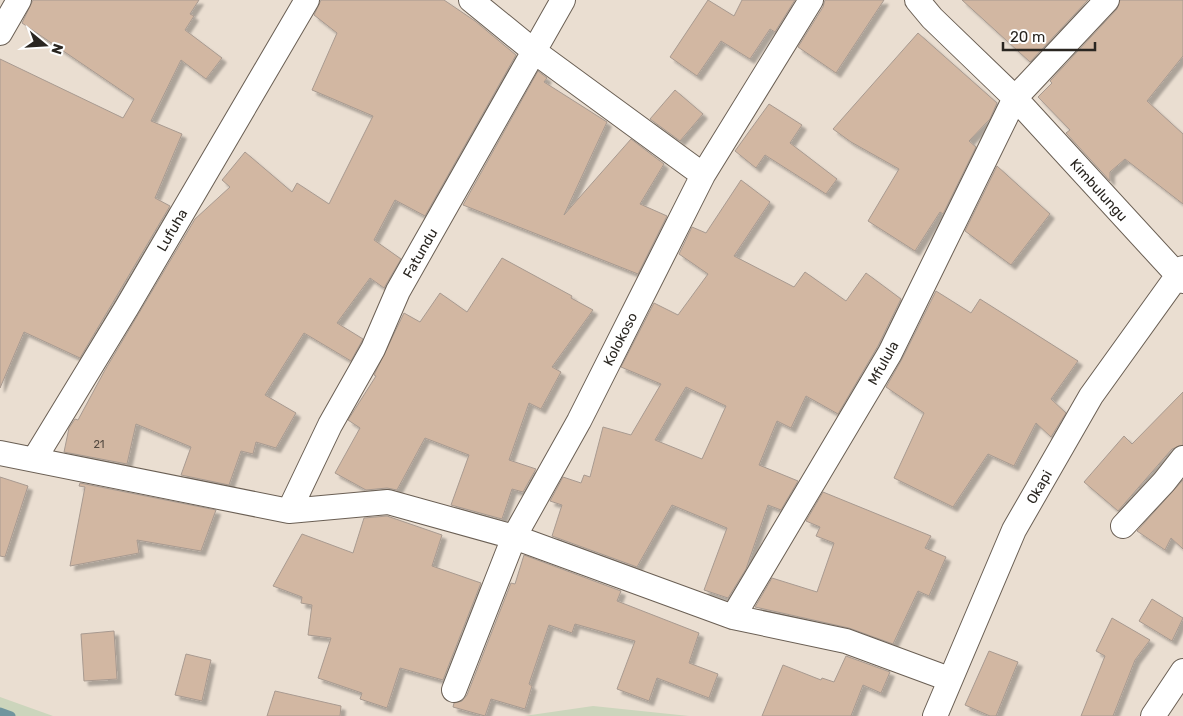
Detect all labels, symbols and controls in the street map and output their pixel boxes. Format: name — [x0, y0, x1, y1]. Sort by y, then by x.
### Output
north arrow — [20, 20, 70, 70]
scale bar — [1003, 20, 1096, 52]
text: 20 m — [1010, 28, 1045, 46]
text: N — [47, 41, 67, 56]
street label: Kimbulungu — [1066, 156, 1131, 225]
street label: Lufuha — [154, 206, 191, 254]
street label: Fatundu — [399, 225, 441, 281]
street label: Kolokoso — [600, 310, 641, 369]
street label: Mfulula — [864, 338, 902, 388]
house number: 21 — [93, 438, 105, 451]
street label: Okapi — [1023, 467, 1056, 507]

